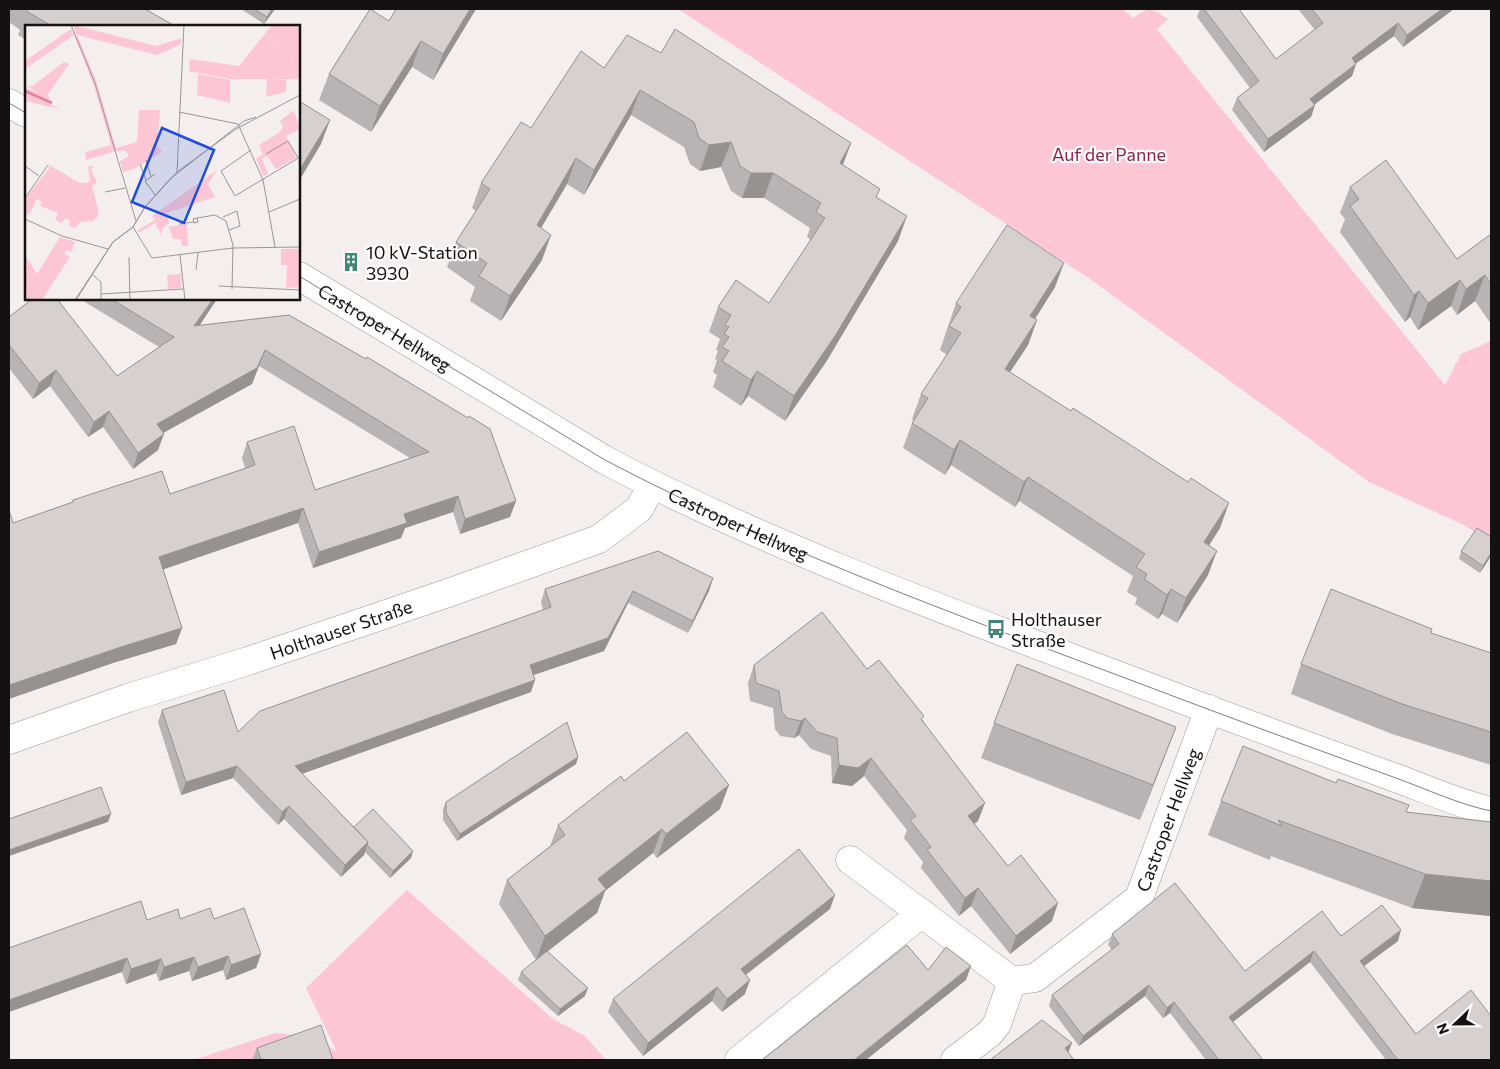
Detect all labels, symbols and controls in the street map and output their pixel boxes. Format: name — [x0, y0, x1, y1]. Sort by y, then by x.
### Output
inset map — [25, 25, 300, 300]
park label: Auf der Panne — [1052, 143, 1166, 165]
place label: 10 kV-Station 3930 — [366, 241, 478, 284]
building icon: 10 kV-Station 3930 — [340, 251, 362, 273]
street label: Castroper Hellweg — [314, 279, 455, 376]
street label: Castroper Hellweg — [665, 483, 812, 565]
street label: Holthauser Straße — [267, 595, 415, 664]
place label: Holthauser Straße — [1011, 608, 1102, 651]
bus stop icon: Holthauser Straße — [985, 618, 1007, 640]
street label: Castroper Hellweg — [1131, 745, 1205, 895]
north arrow — [1430, 999, 1480, 1049]
text: N — [1433, 1021, 1452, 1037]

